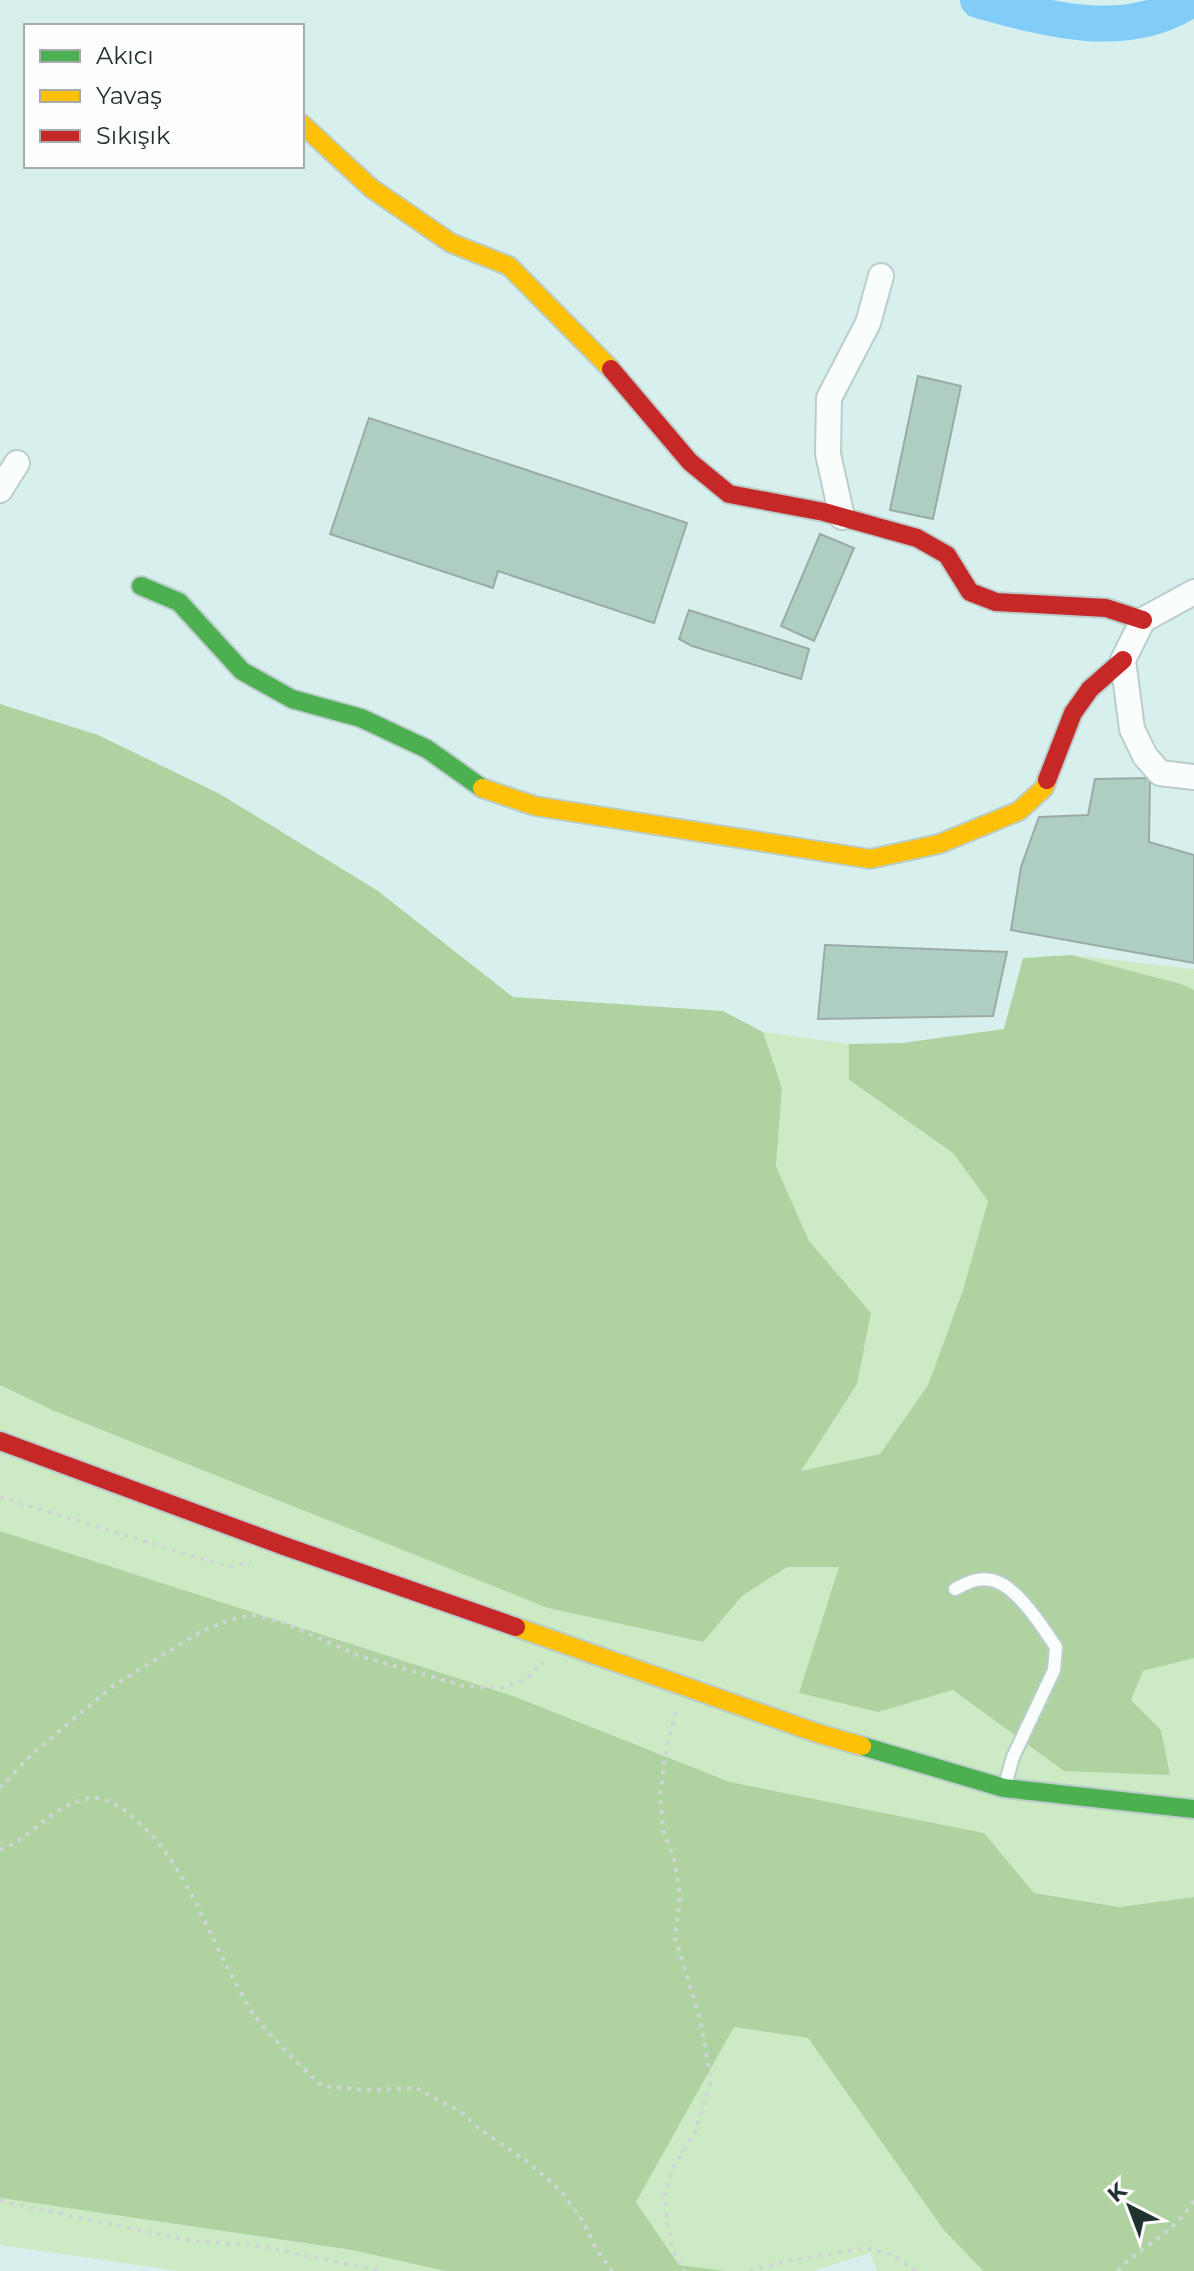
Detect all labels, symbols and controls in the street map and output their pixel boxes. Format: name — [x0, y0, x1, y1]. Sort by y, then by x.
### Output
legend — [24, 24, 304, 168]
text: Akıcı — [96, 41, 154, 70]
text: Yavaş — [96, 81, 162, 110]
text: Sıkışık — [96, 121, 171, 150]
north arrow — [1090, 2167, 1170, 2247]
text: K — [1102, 2177, 1133, 2208]

